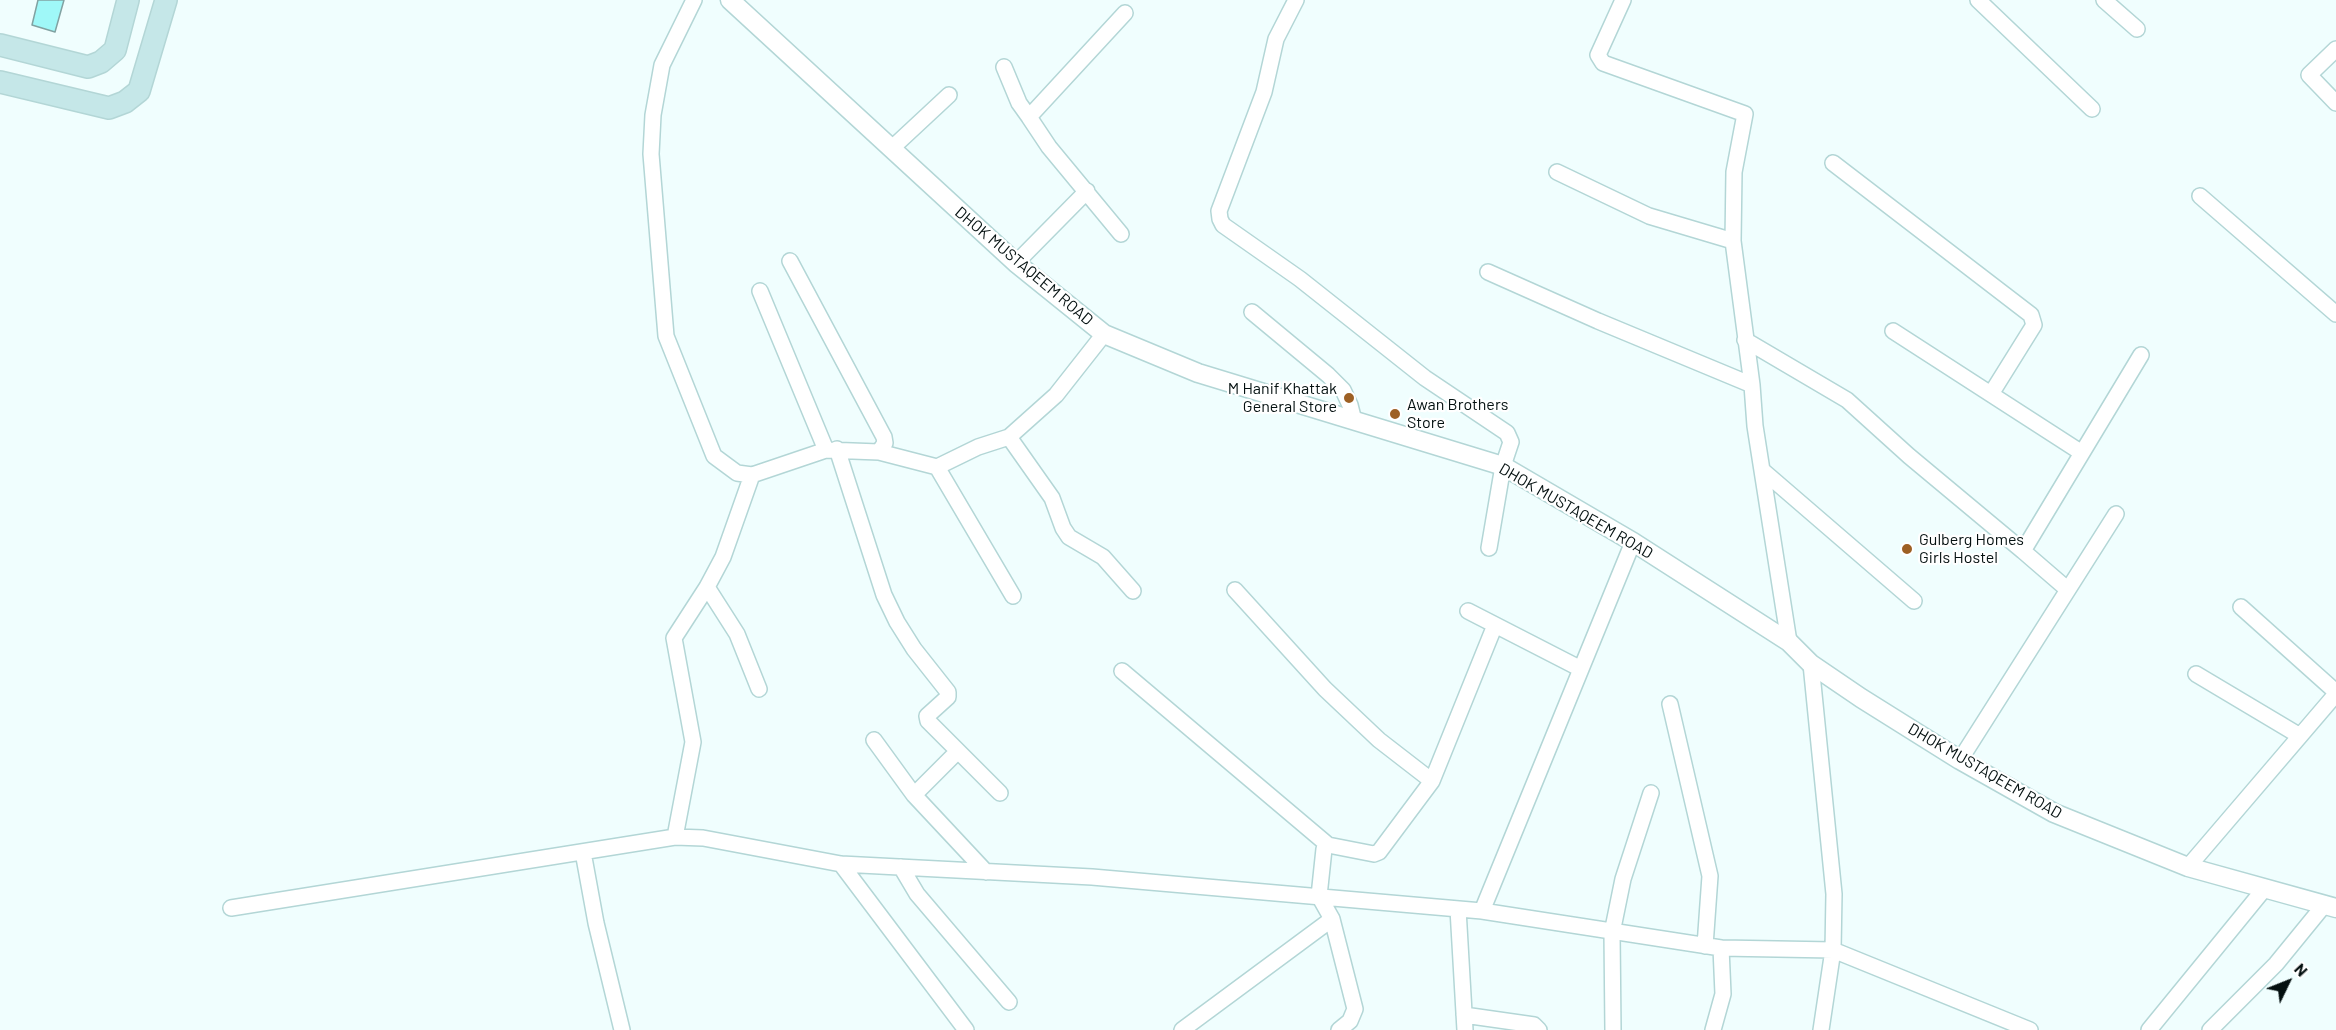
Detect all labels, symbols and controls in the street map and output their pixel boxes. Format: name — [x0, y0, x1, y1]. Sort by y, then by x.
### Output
street label: DHOK MUSTAQEEM ROAD — [951, 203, 1097, 329]
place label: M Hanif Khattak General Store — [1228, 379, 1337, 417]
marker: M Hanif Khattak General Store — [1342, 391, 1356, 405]
place label: Awan Brothers Store — [1407, 395, 1508, 433]
marker: Awan Brothers Store — [1388, 407, 1402, 421]
street label: DHOK MUSTAQEEM ROAD — [1496, 459, 1656, 563]
place label: Gulberg Homes Girls Hostel — [1919, 530, 2024, 568]
marker: Gulberg Homes Girls Hostel — [1900, 542, 1914, 556]
street label: DHOK MUSTAQEEM ROAD — [1905, 719, 2065, 823]
north arrow — [2258, 952, 2318, 1012]
text: N — [2291, 959, 2312, 980]

